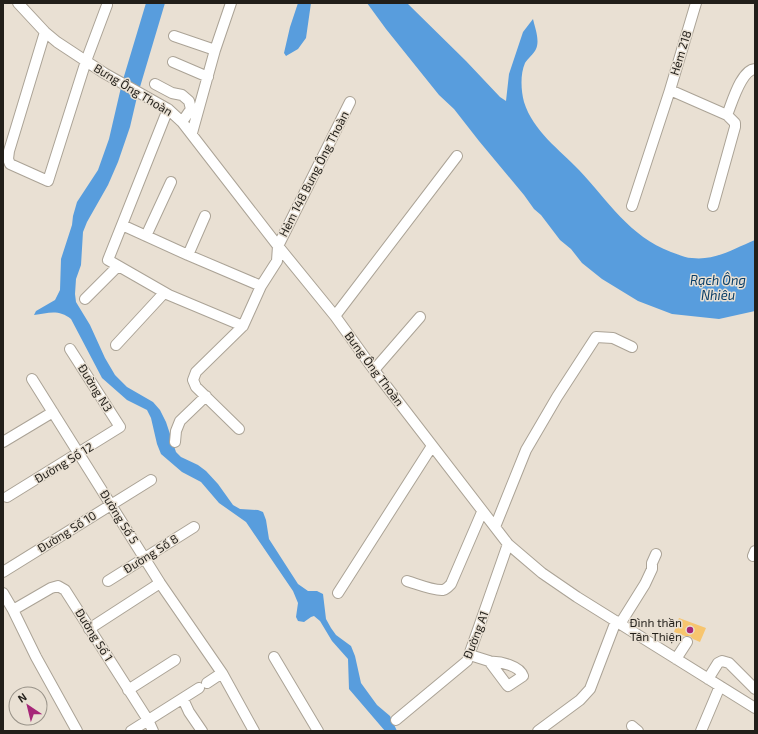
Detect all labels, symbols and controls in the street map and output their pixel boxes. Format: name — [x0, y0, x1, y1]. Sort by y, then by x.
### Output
street label: Hẻm 218 — [667, 28, 694, 77]
street label: Bưng Ông Thoàn — [92, 60, 175, 118]
street label: Hẻm 148 Bưng Ông Thoàn — [275, 108, 351, 239]
water label: Rạch Ông Nhiêu — [690, 272, 746, 303]
street label: Bưng Ông Thoàn — [342, 329, 407, 408]
street label: Đường N3 — [76, 361, 116, 414]
street label: Đường Số 12 — [31, 439, 96, 485]
street label: Đường Số 5 — [98, 487, 142, 546]
street label: Đường Số 10 — [34, 508, 98, 555]
street label: Đường Số 8 — [120, 531, 180, 576]
street label: Đường Số 1 — [73, 606, 117, 663]
street label: Đường A1 — [460, 609, 491, 661]
place label: Đình thần Tân Thiện — [629, 615, 682, 644]
marker: Đình thần Tân Thiện — [685, 625, 695, 635]
north arrow — [8, 686, 48, 726]
text: N — [15, 690, 29, 705]

